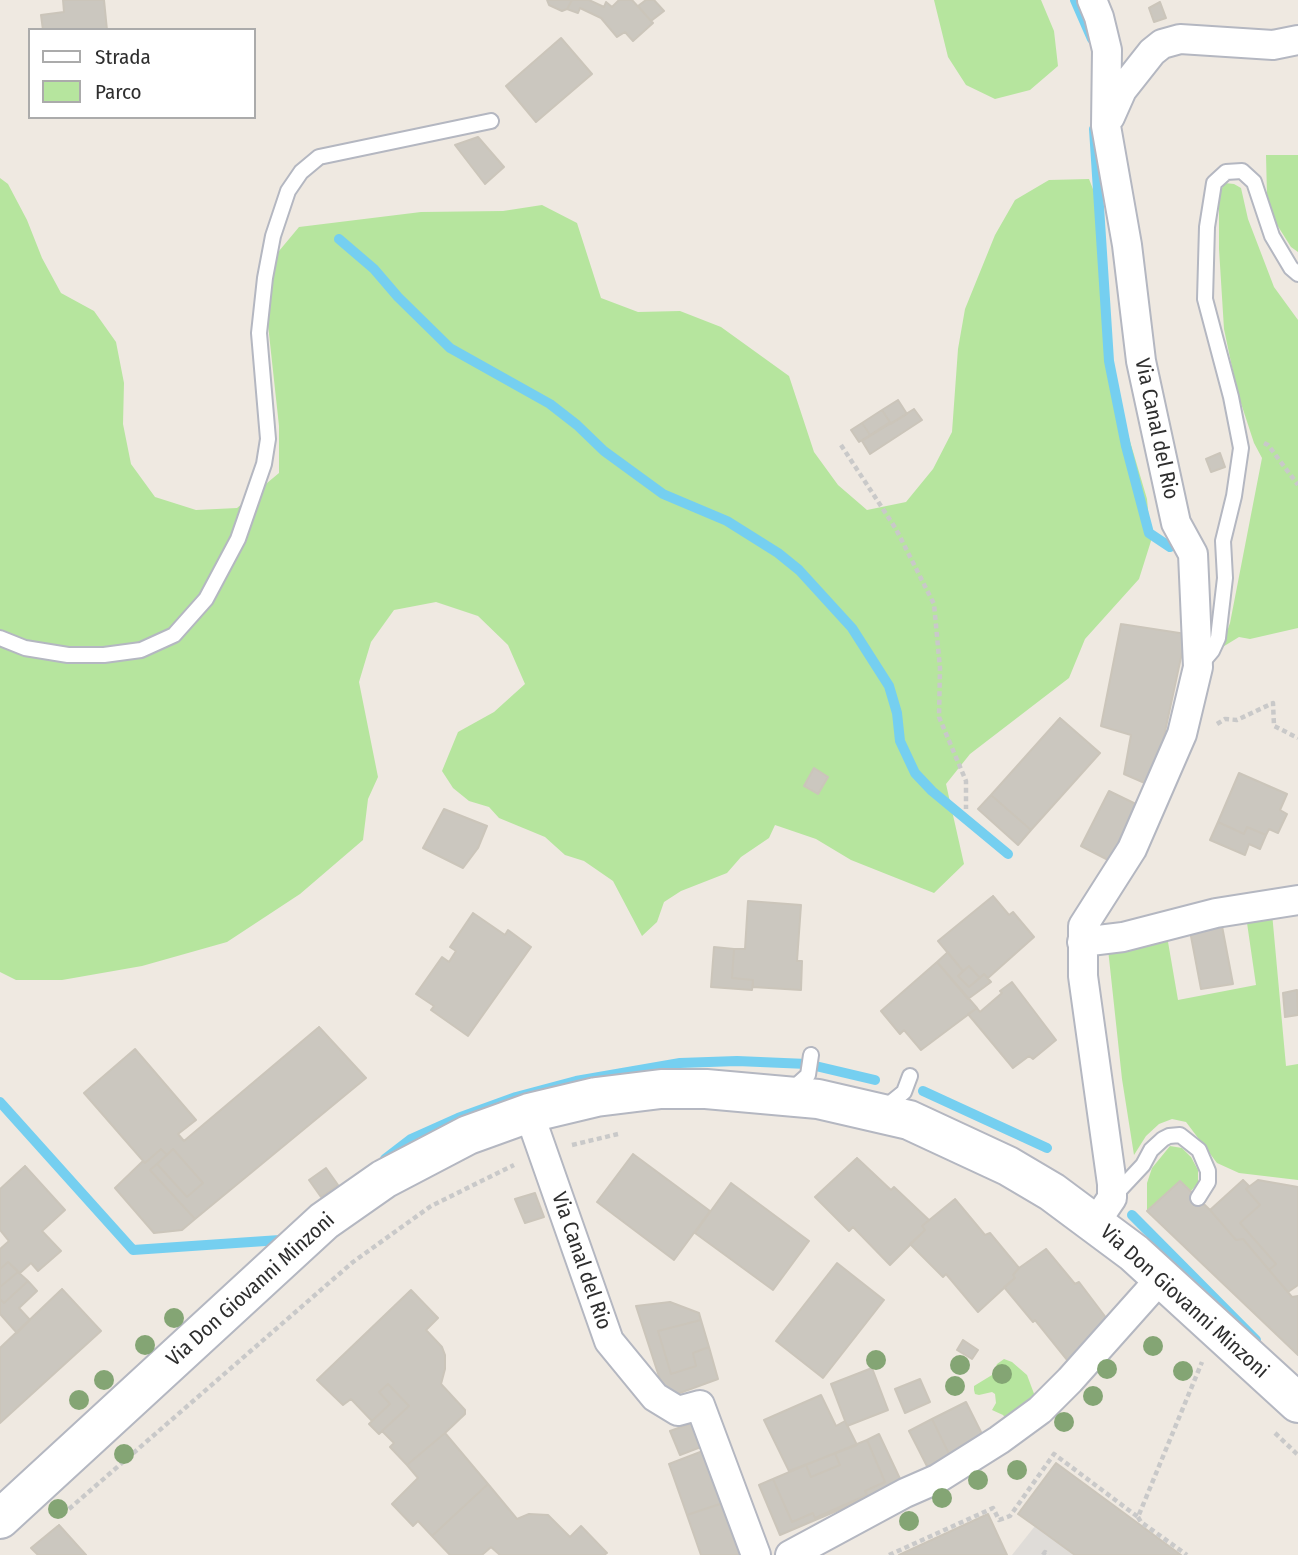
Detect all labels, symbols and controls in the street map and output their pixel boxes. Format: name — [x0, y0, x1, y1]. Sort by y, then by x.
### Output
legend — [28, 28, 256, 119]
text: Strada — [95, 44, 151, 70]
text: Parco — [95, 79, 142, 105]
street label: Via Canal del Rio — [1129, 356, 1183, 502]
street label: Via Canal del Rio — [546, 1189, 616, 1333]
street label: Via Don Giovanni Minzoni — [162, 1208, 340, 1372]
street label: Via Don Giovanni Minzoni — [1095, 1220, 1273, 1384]

